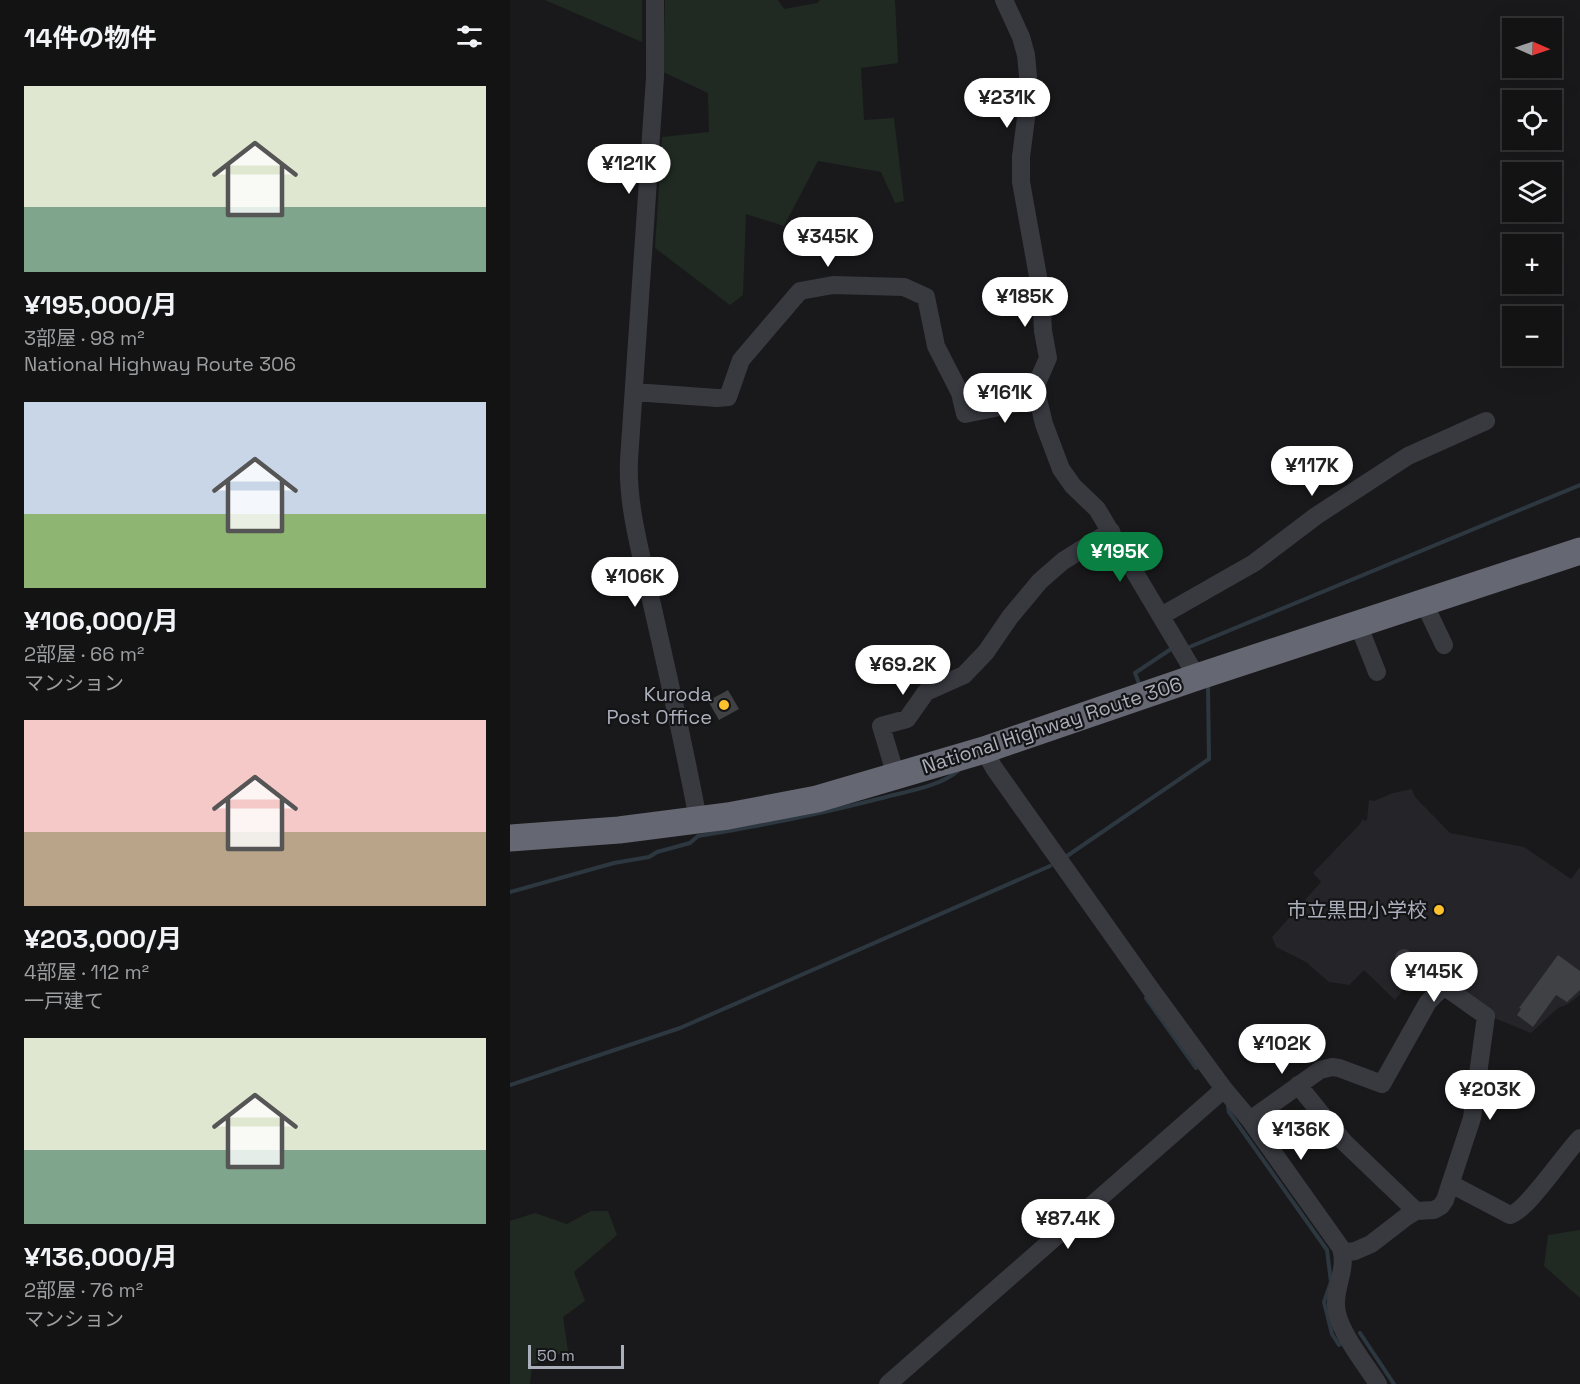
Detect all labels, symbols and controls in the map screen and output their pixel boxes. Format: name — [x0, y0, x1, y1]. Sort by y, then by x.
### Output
north arrow — [1502, 18, 1562, 78]
map controls — [1502, 18, 1562, 366]
icon: filters — [453, 20, 486, 53]
text: 14件の物件 — [24, 21, 156, 55]
pin: ¥231K — [965, 78, 1049, 129]
text: ¥231K — [978, 84, 1036, 110]
button: locate — [1502, 90, 1562, 150]
icon: home — [201, 125, 309, 233]
pin: ¥121K — [587, 144, 671, 195]
text: ¥121K — [602, 150, 656, 176]
button: layers — [1502, 162, 1562, 222]
pin: ¥345K — [786, 217, 870, 268]
text: ¥345K — [797, 223, 859, 249]
button: + — [1502, 234, 1562, 294]
pin: ¥185K — [983, 277, 1067, 328]
text: ¥185K — [996, 283, 1054, 309]
text: ¥195,000/月 — [24, 288, 178, 322]
button: − — [1502, 306, 1562, 366]
text: 3部屋 · 98 m² — [24, 325, 144, 351]
text: National Highway Route 306 — [24, 351, 296, 377]
pin: ¥161K — [963, 373, 1047, 424]
text: ¥161K — [977, 379, 1033, 405]
icon: home — [201, 441, 309, 549]
pin: ¥117K — [1270, 446, 1354, 497]
text: ¥117K — [1285, 452, 1339, 478]
pin: ¥195K — [1078, 532, 1162, 583]
text: ¥195K — [1091, 538, 1149, 564]
pin: ¥106K — [593, 557, 677, 608]
text: ¥106K — [605, 563, 665, 589]
text: ¥106,000/月 — [24, 604, 179, 638]
text: 2部屋 · 66 m² — [24, 641, 144, 667]
pin: ¥69.2K — [854, 645, 952, 696]
text: ¥69.2K — [869, 651, 937, 677]
text: マンション — [24, 670, 124, 696]
street label: National Highway Route 306 — [919, 671, 1185, 779]
place label: Kuroda Post Office — [606, 681, 712, 730]
marker: Kuroda Post Office — [717, 698, 731, 712]
icon: home — [201, 759, 309, 867]
place label: 市立黒田小学校 — [1287, 897, 1427, 923]
marker: 市立黒田小学校 — [1432, 903, 1446, 917]
text: ¥203,000/月 — [24, 922, 182, 956]
pin: ¥145K — [1392, 952, 1476, 1003]
text: ¥145K — [1405, 958, 1463, 984]
text: 4部屋 · 112 m² — [24, 959, 149, 985]
text: 一戸建て — [24, 988, 104, 1014]
pin: ¥102K — [1240, 1024, 1324, 1075]
text: ¥102K — [1253, 1030, 1311, 1056]
pin: ¥203K — [1448, 1070, 1532, 1121]
text: ¥203K — [1459, 1076, 1521, 1102]
icon: home — [201, 1077, 309, 1185]
pin: ¥136K — [1259, 1110, 1343, 1161]
text: ¥136K — [1272, 1116, 1330, 1142]
pin: ¥87.4K — [1019, 1199, 1117, 1250]
text: ¥87.4K — [1035, 1205, 1101, 1231]
text: ¥136,000/月 — [24, 1240, 178, 1274]
text: 2部屋 · 76 m² — [24, 1277, 143, 1303]
text: マンション — [24, 1306, 124, 1332]
scale bar — [528, 1342, 624, 1370]
text: 50 m — [537, 1345, 575, 1366]

